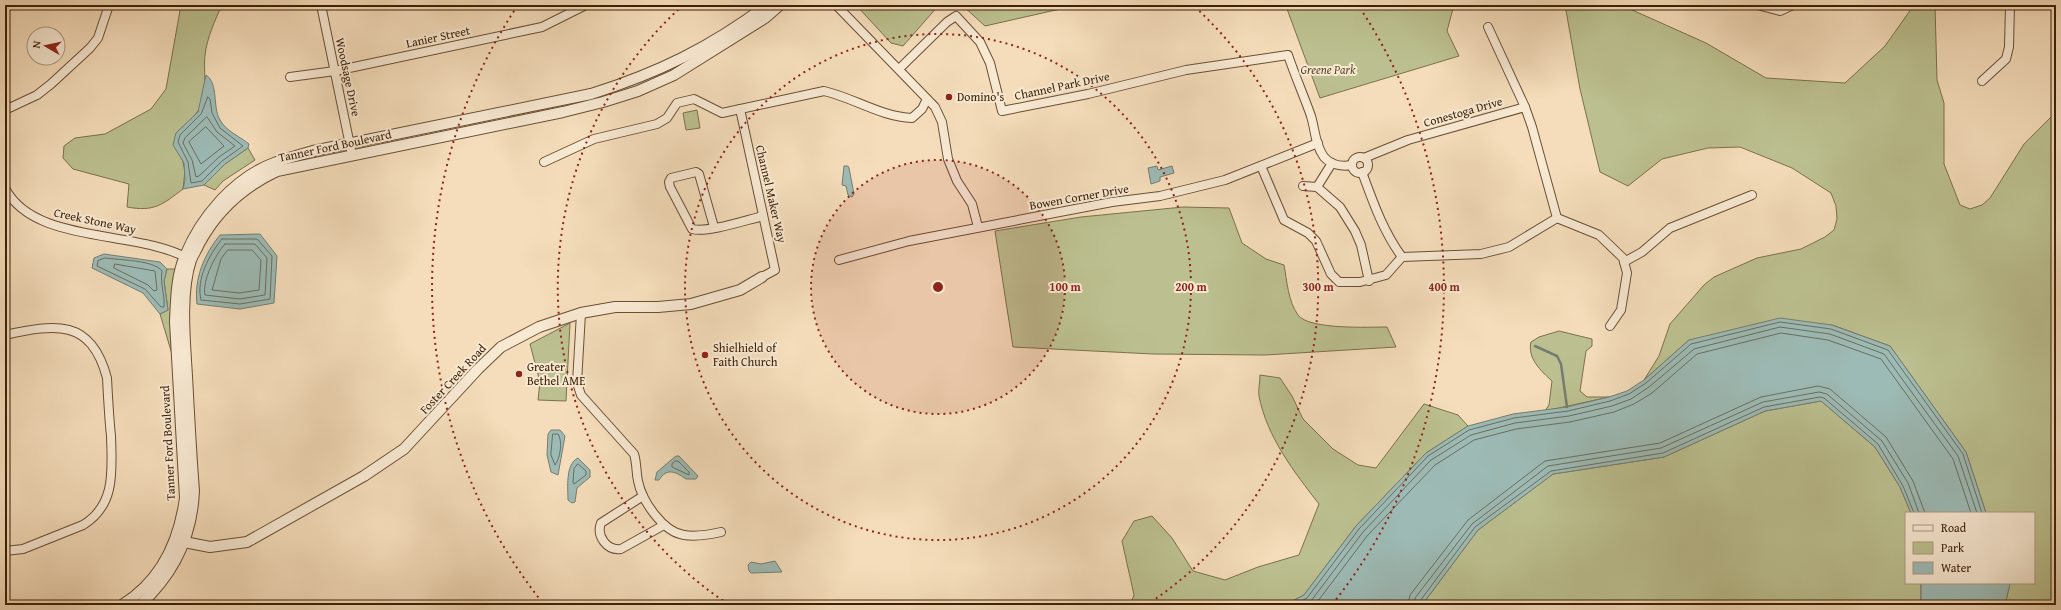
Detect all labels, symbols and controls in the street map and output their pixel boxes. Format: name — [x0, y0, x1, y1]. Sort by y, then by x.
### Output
street label: Lanier Street — [404, 21, 472, 52]
north arrow — [26, 26, 66, 66]
street label: Woodsage Drive — [332, 36, 365, 118]
text: N — [28, 39, 45, 49]
park label: Greene Park — [1301, 61, 1356, 78]
street label: Channel Park Drive — [1013, 67, 1111, 104]
place label: Domino's — [957, 88, 1005, 105]
marker: Domino's — [944, 92, 954, 102]
street label: Conestoga Drive — [1421, 92, 1505, 131]
street label: Tanner Ford Boulevard — [277, 125, 394, 166]
street label: Channel Maker Way — [752, 143, 791, 245]
street label: Bowen Corner Drive — [1028, 179, 1130, 214]
street label: Creek Stone Way — [52, 203, 138, 238]
text: 100 m — [1049, 278, 1082, 295]
text: 200 m — [1175, 278, 1208, 295]
text: 300 m — [1302, 278, 1335, 295]
text: 400 m — [1428, 278, 1461, 295]
centre of rings — [931, 280, 945, 294]
street label: Foster Creek Road — [416, 339, 490, 417]
place label: Shielhield of Faith Church — [713, 339, 778, 370]
marker: Shielhield of Faith Church — [700, 350, 710, 360]
place label: Greater Bethel AME — [527, 358, 585, 389]
marker: Greater Bethel AME — [514, 369, 524, 379]
street label: Tanner Ford Boulevard — [156, 385, 179, 501]
legend — [1905, 512, 2035, 584]
text: Road — [1941, 519, 1967, 536]
text: Park — [1941, 539, 1965, 556]
text: Water — [1941, 559, 1971, 576]

